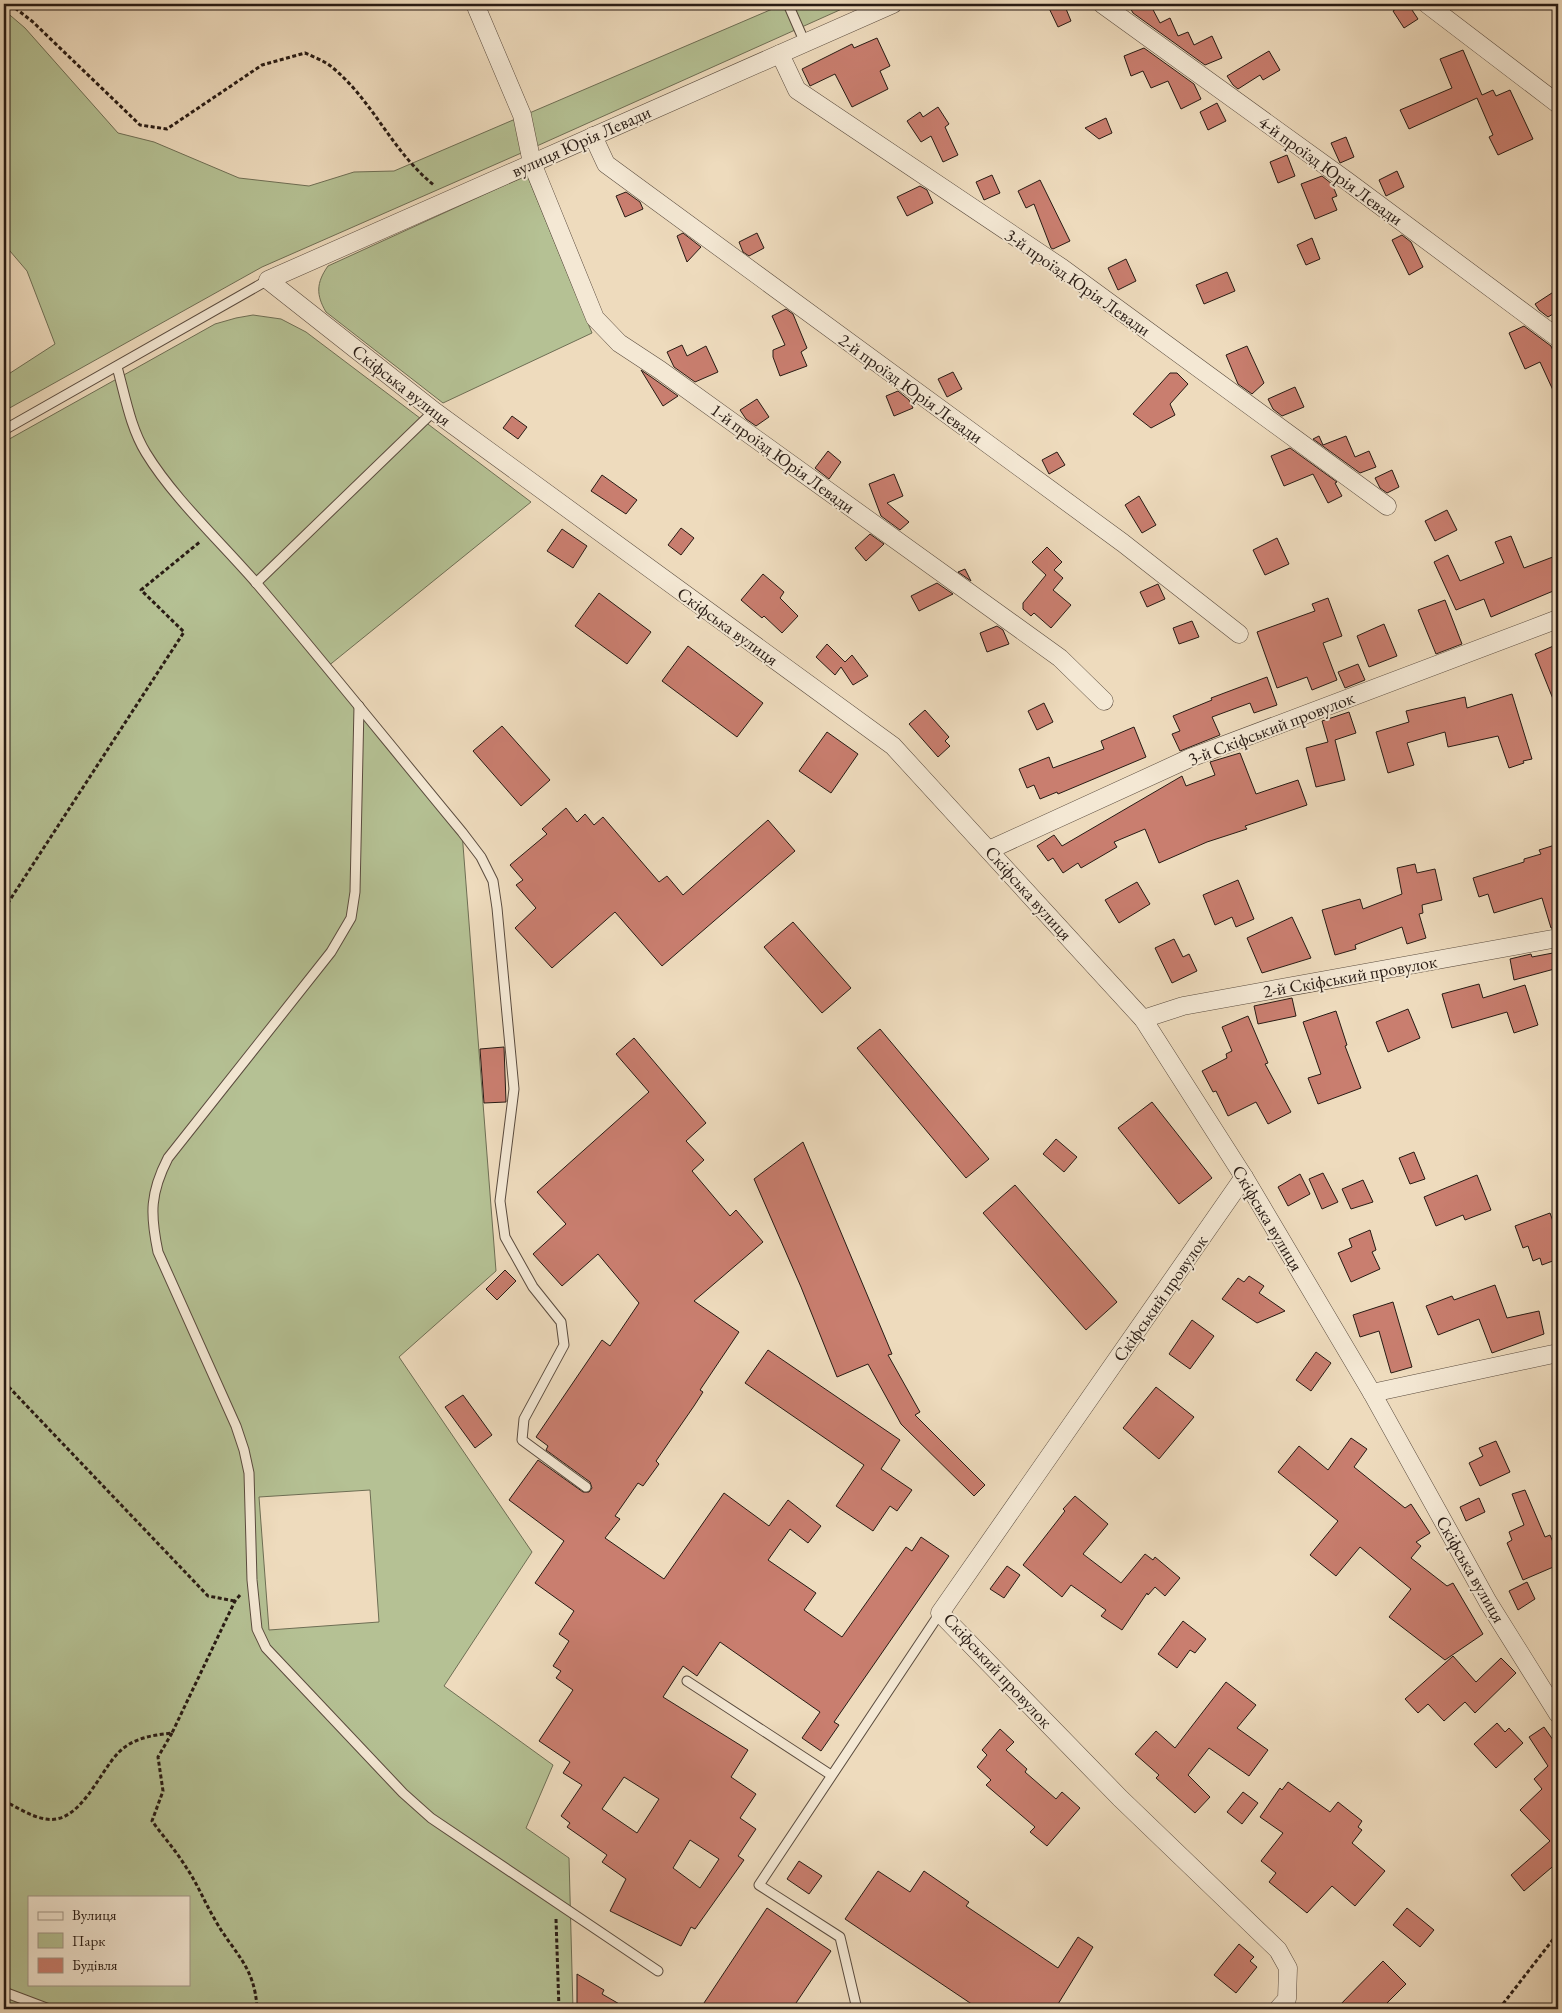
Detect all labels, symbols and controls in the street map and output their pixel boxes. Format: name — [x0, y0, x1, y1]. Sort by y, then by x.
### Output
street label: вулиця Юрія Левади — [508, 100, 655, 182]
street label: 4-й проїзд Юрія Левади — [1254, 110, 1408, 230]
street label: 3-й проїзд Юрія Левади — [1001, 223, 1156, 341]
street label: 2-й проїзд Юрія Левади — [834, 328, 988, 448]
street label: Скіфська вулиця — [348, 339, 456, 431]
street label: 1-й проїзд Юрія Левади — [706, 398, 860, 518]
street label: Скіфська вулиця — [673, 581, 783, 671]
street label: 3-й Скіфський провулок — [1184, 685, 1358, 770]
street label: Скіфська вулиця — [980, 841, 1078, 945]
street label: 2-й Скіфський провулок — [1261, 949, 1439, 1003]
street label: Скіфська вулиця — [1227, 1161, 1309, 1275]
street label: Скіфський провулок — [1108, 1230, 1213, 1366]
street label: Скіфська вулиця — [1431, 1511, 1511, 1627]
street label: Скіфський провулок — [938, 1607, 1058, 1733]
legend — [28, 1896, 190, 1986]
text: Вулиця — [72, 1905, 117, 1924]
text: Парк — [72, 1931, 105, 1950]
text: Будівля — [72, 1955, 118, 1974]

